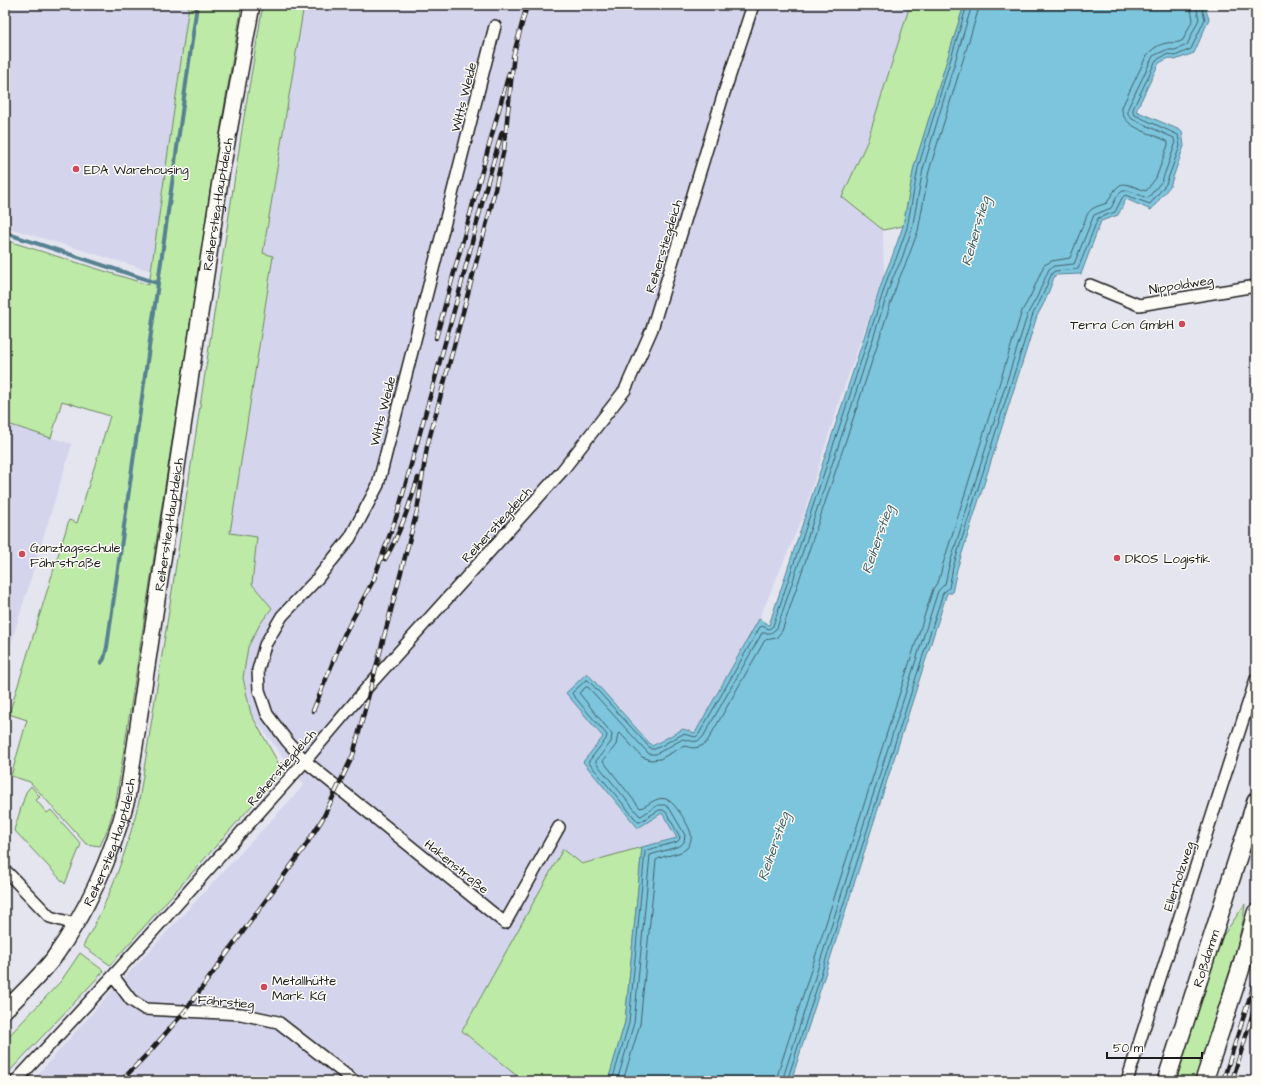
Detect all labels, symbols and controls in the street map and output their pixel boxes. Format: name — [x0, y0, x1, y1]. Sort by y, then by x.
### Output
street label: Witts Weide — [447, 60, 481, 134]
street label: Reiherstieg-Hauptdeich — [199, 136, 238, 272]
place label: EDA Warehousing — [84, 161, 189, 180]
marker: EDA Warehousing — [71, 164, 81, 174]
water label: Reiherstieg — [956, 193, 996, 268]
street label: Reiherstiegdeich — [641, 197, 688, 295]
street label: Nippoldweg — [1148, 271, 1215, 300]
place label: Terra Con GmbH — [1070, 316, 1174, 334]
marker: Terra Con GmbH — [1177, 319, 1187, 329]
street label: Witts Weide — [366, 374, 400, 448]
street label: Reiherstieg-Hauptdeich — [150, 456, 188, 592]
street label: Reiherstiegdeich — [458, 482, 537, 567]
water label: Reiherstieg — [857, 502, 899, 576]
place label: Ganztagsschule Fährstraße — [30, 539, 121, 572]
marker: Ganztagsschule Fährstraße — [17, 549, 27, 559]
place label: DKOS Logistik — [1125, 550, 1210, 569]
marker: DKOS Logistik — [1112, 553, 1122, 563]
street label: Reiherstiegdeich — [243, 725, 321, 811]
street label: Reiherstieg-Hauptdeich — [79, 777, 140, 909]
water label: Reiherstieg — [753, 809, 795, 883]
street label: Hakenstraße — [420, 835, 492, 898]
street label: Ellerholzweg — [1159, 839, 1200, 914]
street label: Roßdamm — [1189, 927, 1224, 990]
place label: Metallhütte Mark KG — [272, 972, 336, 1005]
marker: Metallhütte Mark KG — [259, 982, 269, 992]
street label: Fährstieg — [197, 991, 255, 1014]
scale bar — [1107, 1034, 1202, 1060]
text: 50 m — [1113, 1040, 1144, 1057]

